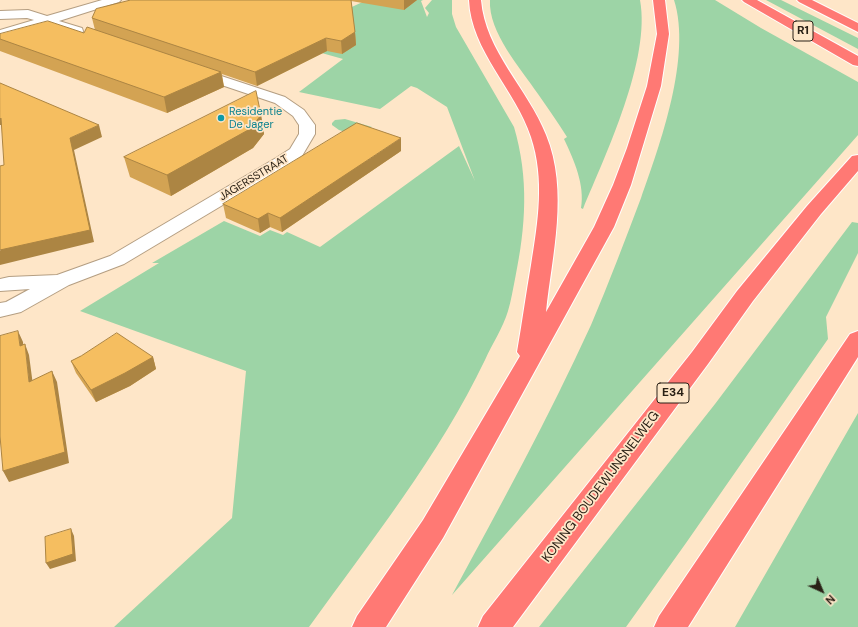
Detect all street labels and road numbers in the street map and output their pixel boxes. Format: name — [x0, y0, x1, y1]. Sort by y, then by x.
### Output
road number: R1 — [793, 21, 813, 41]
street label: JAGERSSTRAAT — [217, 152, 291, 204]
road number: E34 — [657, 383, 689, 403]
street label: KONING BOUDEWIJNSNELWEG — [539, 408, 663, 566]

